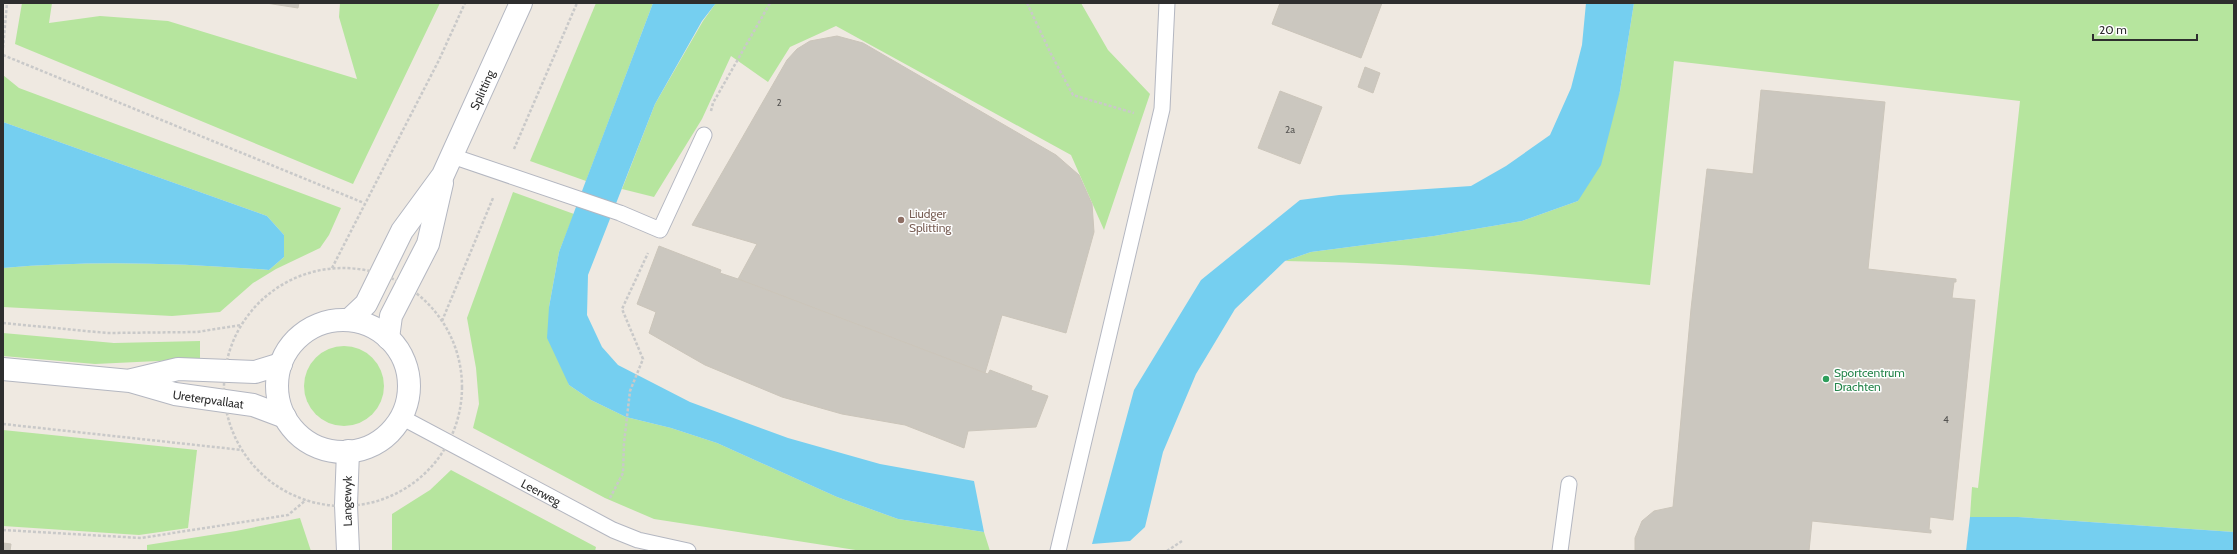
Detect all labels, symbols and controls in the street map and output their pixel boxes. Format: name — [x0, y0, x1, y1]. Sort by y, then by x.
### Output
scale bar — [2093, 16, 2197, 42]
text: 20 m — [2099, 22, 2127, 37]
street label: Splitting — [466, 66, 498, 112]
house number: 2 — [776, 96, 782, 109]
house number: 2a — [1285, 123, 1295, 136]
place label: Liudger Splitting — [909, 206, 952, 235]
marker: Liudger Splitting — [896, 215, 906, 225]
place label: Sportcentrum Drachten — [1834, 365, 1905, 394]
marker: Sportcentrum Drachten — [1821, 374, 1831, 384]
street label: Ureterpvallaat — [172, 386, 245, 411]
house number: 4 — [1943, 413, 1949, 426]
street label: Langewyk — [338, 475, 355, 527]
street label: Leerweg — [519, 475, 565, 509]

